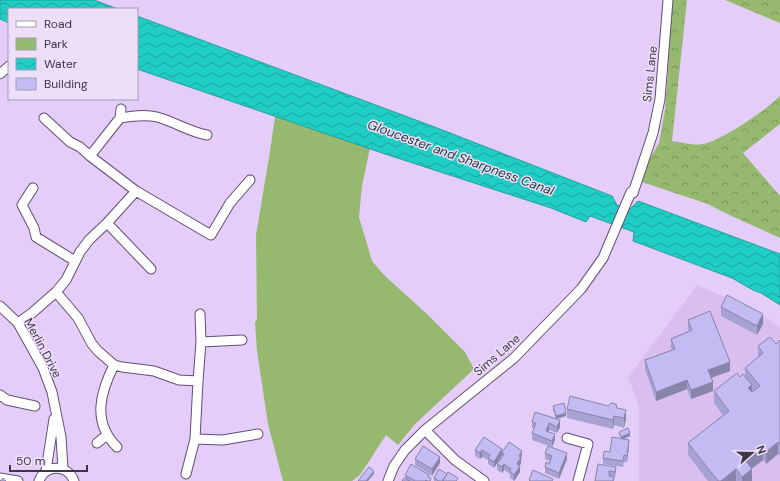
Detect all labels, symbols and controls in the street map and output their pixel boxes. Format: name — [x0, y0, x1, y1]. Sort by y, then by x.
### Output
legend — [8, 8, 138, 100]
text: Road — [44, 16, 72, 32]
text: Park — [44, 36, 68, 52]
street label: Sims Lane — [639, 45, 661, 103]
text: Water — [44, 56, 78, 72]
text: Building — [44, 76, 88, 92]
water label: Gloucester and Sharpness Canal — [365, 116, 557, 200]
street label: Merlin Drive — [21, 315, 66, 381]
street label: Sims Lane — [471, 330, 524, 380]
north arrow — [732, 433, 772, 473]
text: N — [753, 443, 769, 456]
scale bar — [10, 447, 87, 473]
text: 50 m — [16, 453, 45, 469]

